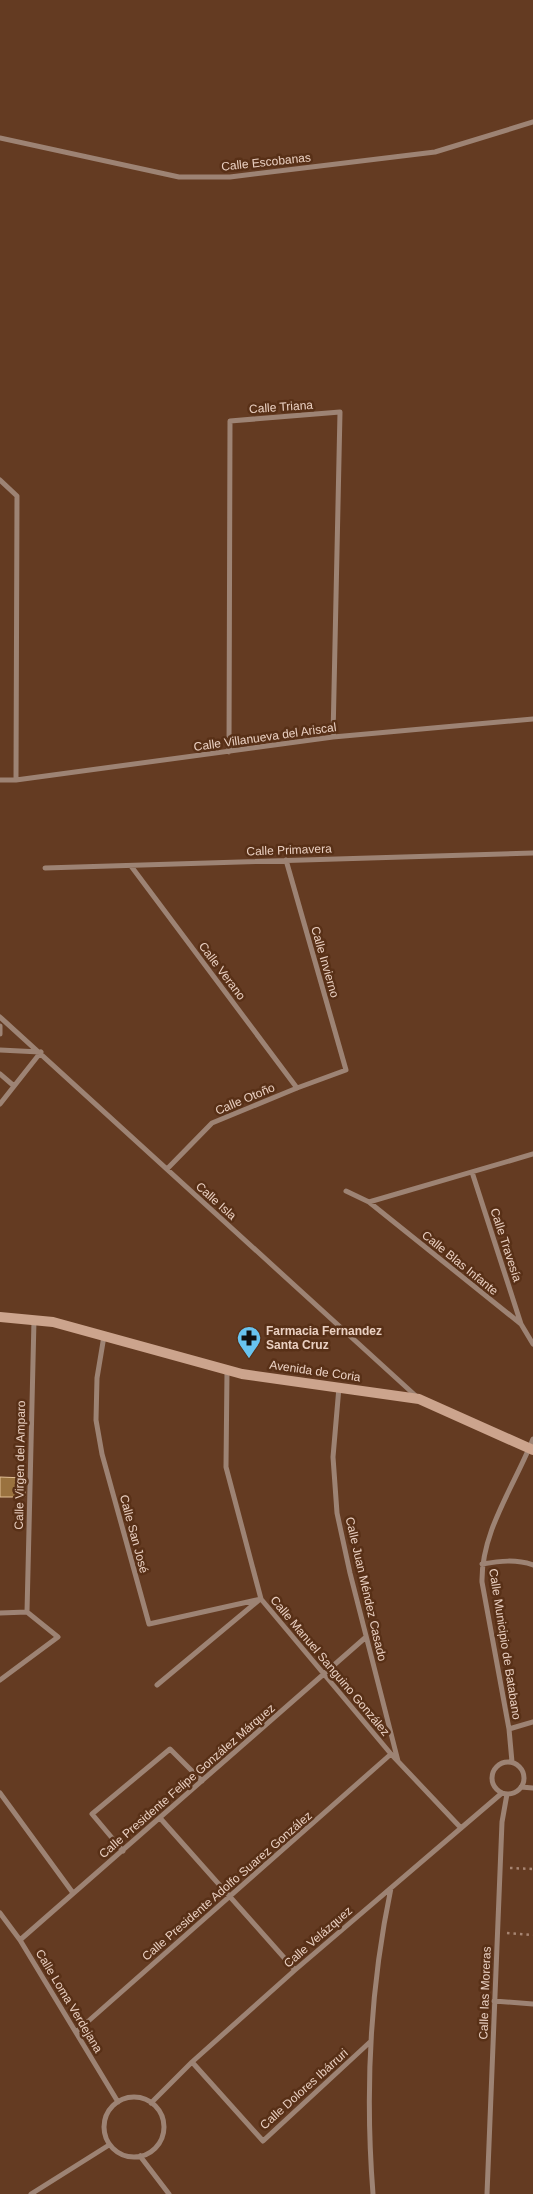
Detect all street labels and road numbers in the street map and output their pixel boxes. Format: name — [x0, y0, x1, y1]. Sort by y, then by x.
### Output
street label: Calle Escobanas — [220, 150, 312, 174]
street label: Calle Triana — [249, 398, 314, 416]
street label: Calle Villanueva del Ariscal — [193, 720, 337, 754]
street label: Calle Primavera — [246, 842, 332, 858]
street label: Calle Invierno — [308, 925, 342, 1000]
street label: Calle Verano — [196, 939, 248, 1003]
street label: Calle Otoño — [213, 1080, 277, 1118]
street label: Calle Isla — [193, 1179, 239, 1223]
street label: Calle Travesía — [487, 1206, 525, 1284]
street label: Calle Blas Infante — [419, 1228, 501, 1298]
street label: Avenida de Coria — [269, 1358, 362, 1384]
street label: Calle Virgen del Amparo — [12, 1400, 28, 1530]
street label: Calle San José — [117, 1493, 151, 1575]
street label: Calle Juan Méndez Casado — [343, 1516, 389, 1663]
street label: Calle Municipio de Batabano — [486, 1567, 524, 1721]
street label: Calle Manuel Sanguino González — [267, 1593, 393, 1739]
street label: Calle Presidente Felipe González Márquez — [96, 1701, 278, 1861]
street label: Calle Presidente Adolfo Suarez González — [139, 1809, 315, 1963]
street label: Calle Velázquez — [281, 1903, 355, 1971]
street label: Calle las Moreras — [476, 1946, 494, 2040]
street label: Calle Loma Verdejana — [33, 1947, 106, 2055]
street label: Calle Dolores Ibárruri — [257, 2046, 351, 2132]

